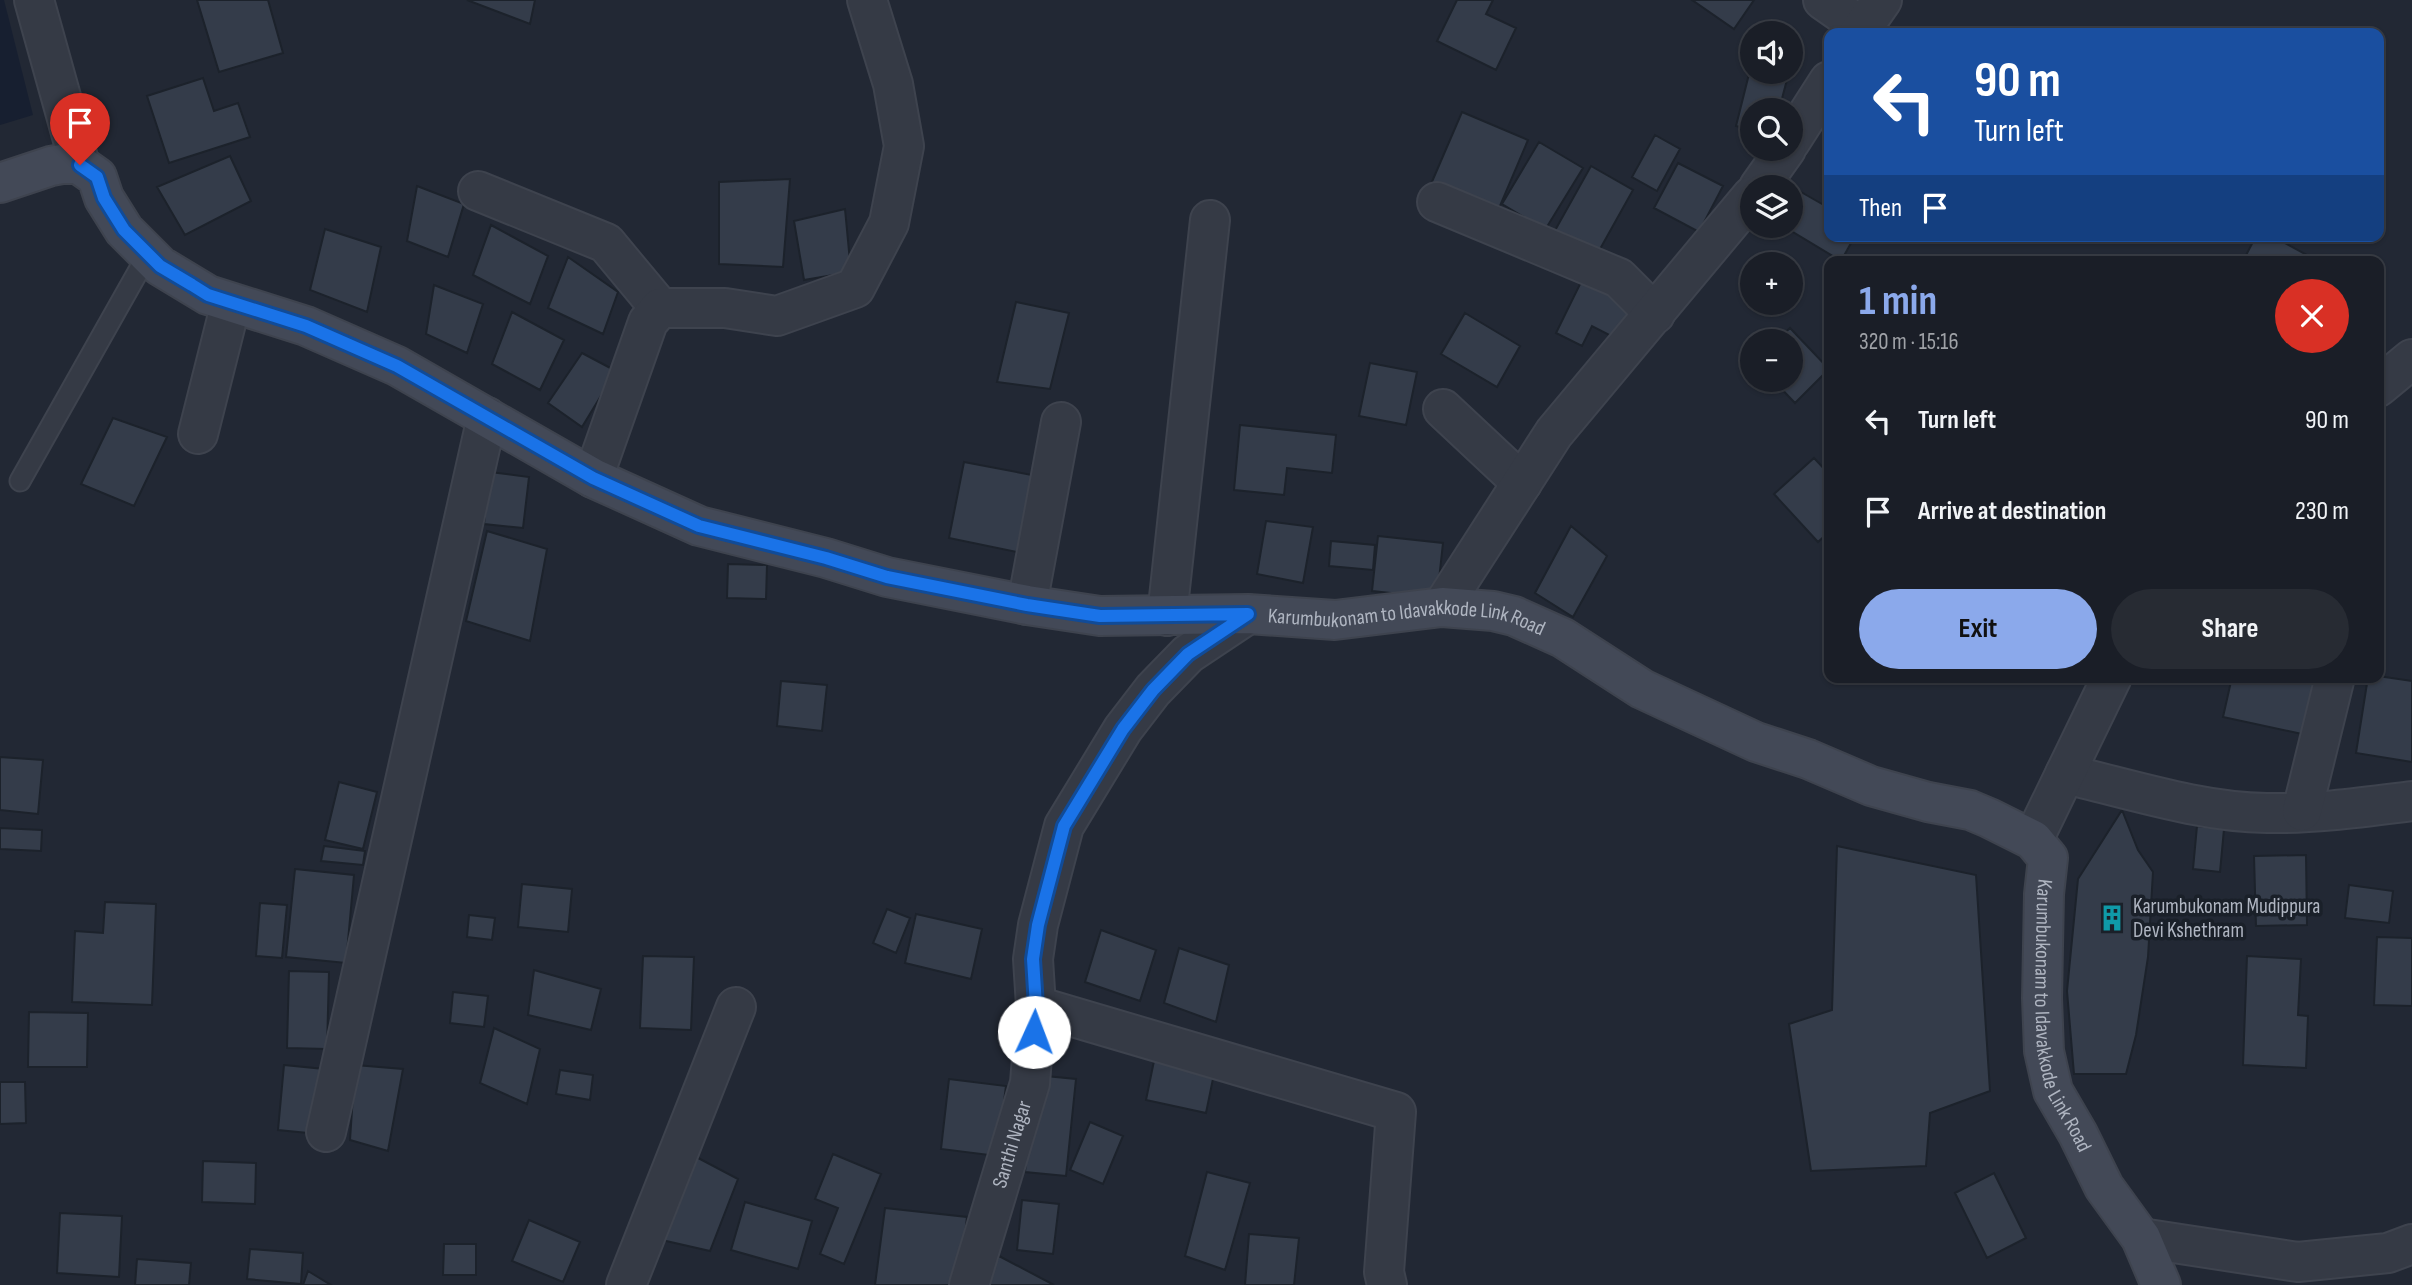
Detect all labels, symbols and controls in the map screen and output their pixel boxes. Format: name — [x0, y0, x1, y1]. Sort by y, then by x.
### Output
map controls — [1740, 21, 1803, 392]
button: sound — [1740, 21, 1803, 84]
text: 90 m — [1974, 52, 2061, 111]
icon: left — [1859, 56, 1950, 147]
pin — [50, 93, 110, 165]
button: search — [1740, 98, 1803, 161]
icon: arrive — [61, 104, 99, 142]
text: Turn left — [1974, 112, 2064, 151]
button: layers — [1740, 175, 1803, 238]
icon: arrive — [1916, 189, 1954, 227]
text: Then — [1859, 193, 1902, 224]
button: + — [1740, 252, 1803, 315]
text: 1 min — [1859, 276, 1937, 327]
button: close — [2275, 279, 2349, 353]
text: 320 m · 15:16 — [1859, 328, 1958, 356]
button: − — [1740, 329, 1803, 392]
icon: left — [1859, 402, 1897, 440]
text: Turn left — [1918, 405, 1996, 436]
text: 90 m — [2305, 405, 2349, 436]
icon: arrive — [1859, 493, 1897, 531]
text: Arrive at destination — [1918, 496, 2106, 527]
text: 230 m — [2295, 496, 2349, 527]
button: Exit — [1859, 589, 2097, 669]
button: Share — [2111, 589, 2349, 669]
street label: Karumbukonam to Idavakkode Link Road — [1267, 595, 1549, 641]
street label: Karumbukonam to Idavakkode Link Road — [2029, 878, 2097, 1156]
place label: Karumbukonam Mudippura Devi Kshethram — [2133, 894, 2320, 943]
building icon: Karumbukonam Mudippura Devi Kshethram — [2097, 903, 2127, 933]
position arrow — [997, 995, 1071, 1069]
street label: Santhi Nagar — [987, 1098, 1037, 1191]

